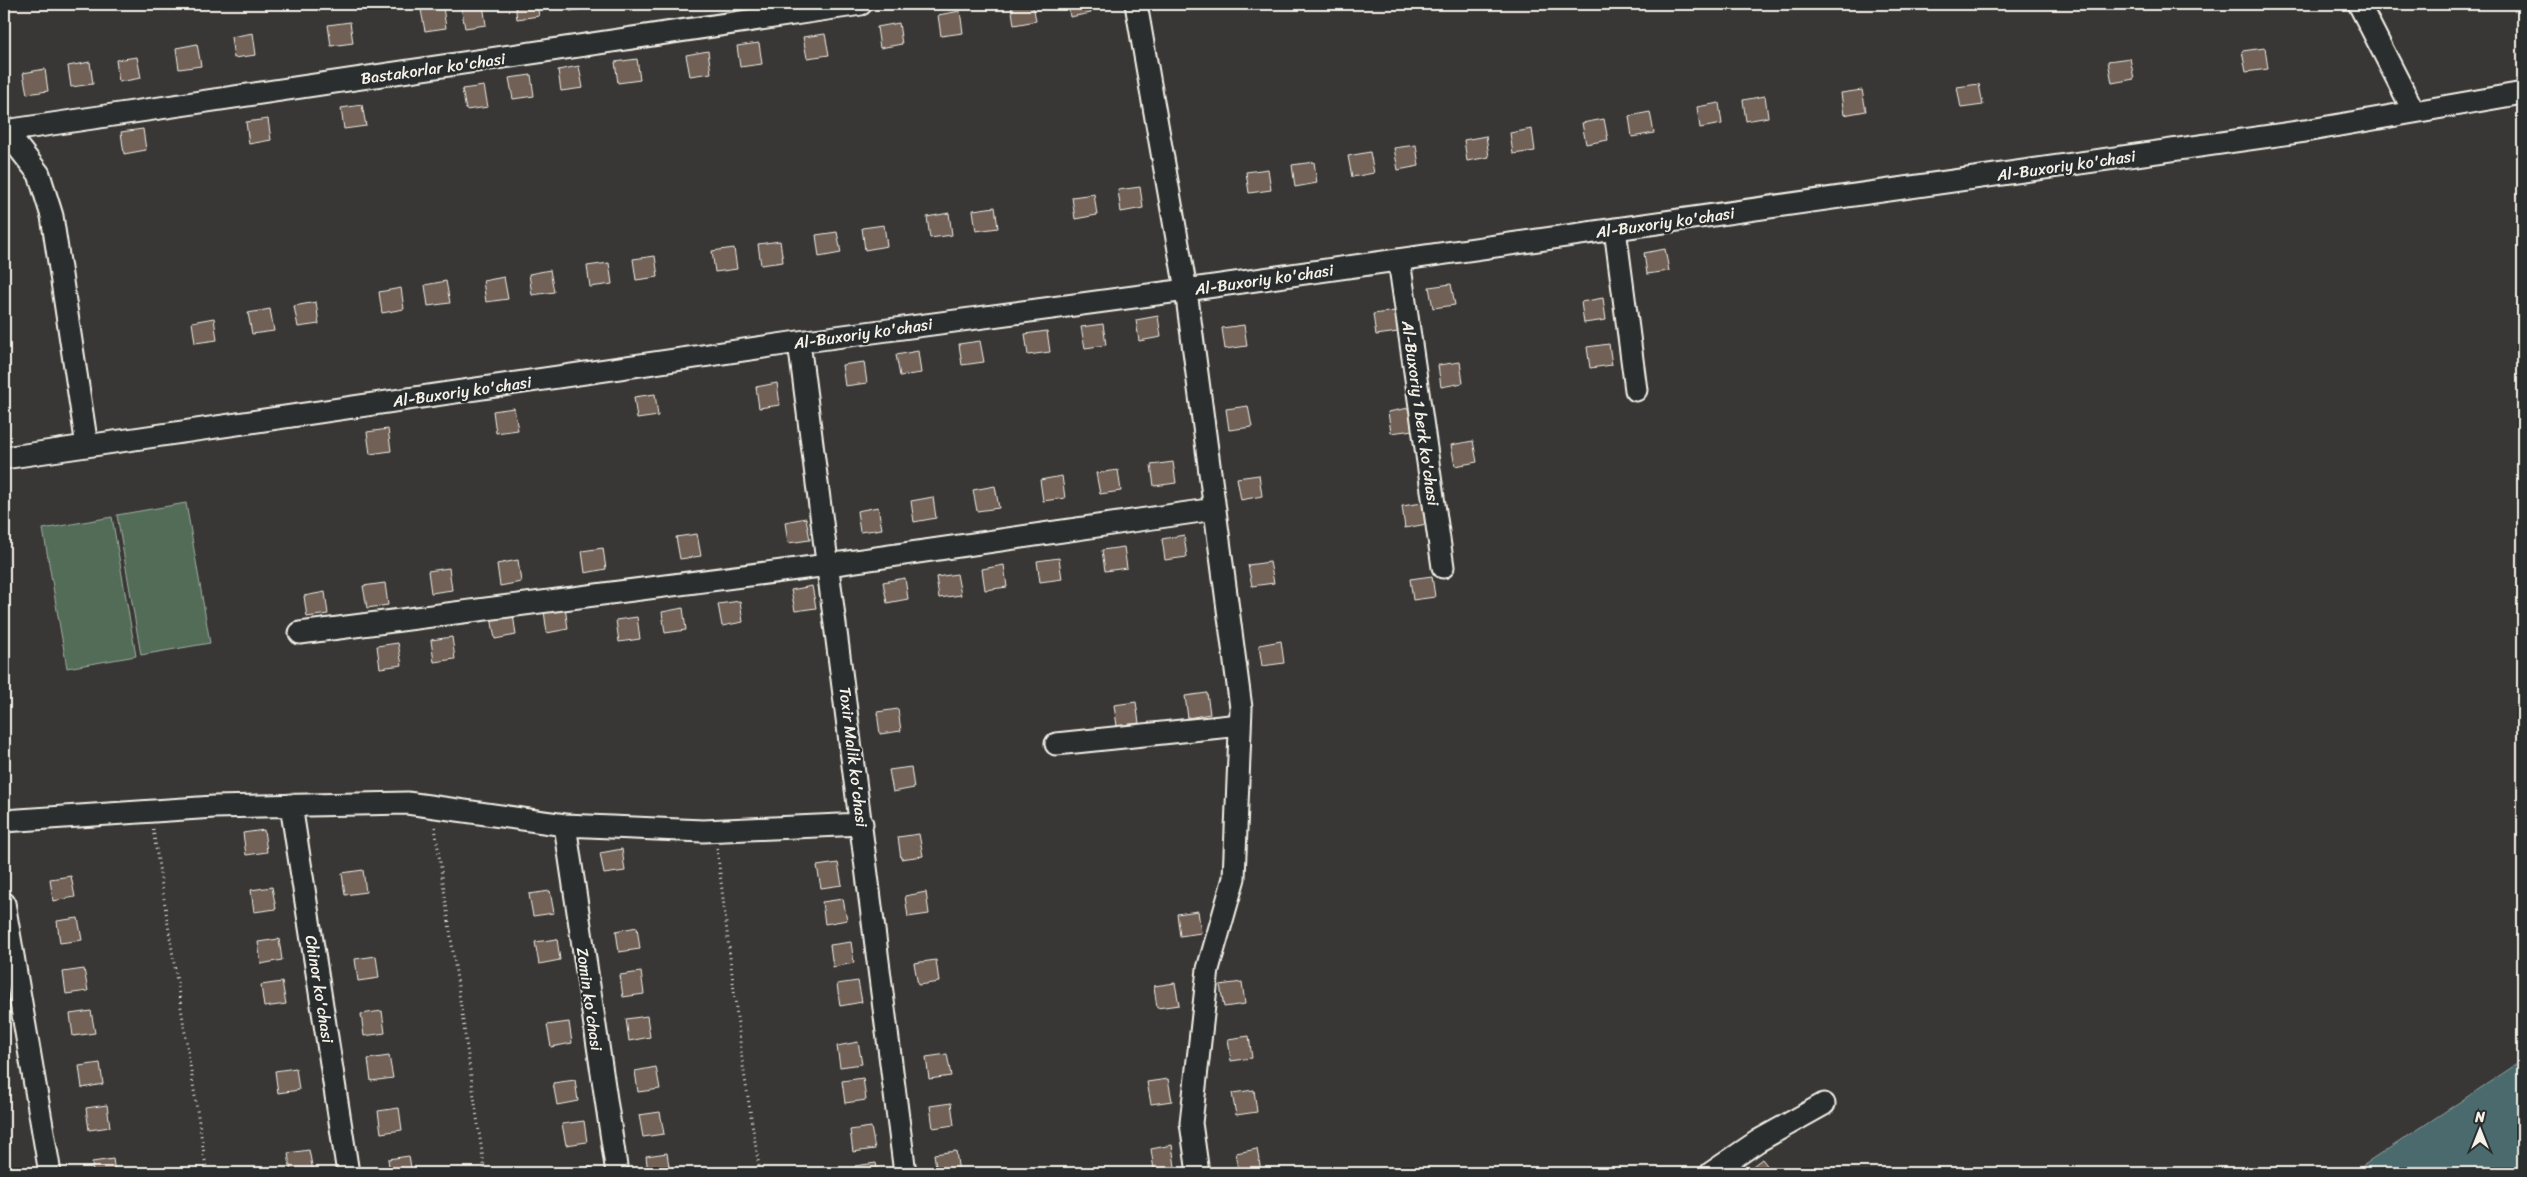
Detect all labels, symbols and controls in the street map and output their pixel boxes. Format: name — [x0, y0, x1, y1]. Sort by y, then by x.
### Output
street label: Bastakorlar ko'chasi — [359, 44, 508, 93]
street label: Al-Buxoriy ko'chasi — [1994, 141, 2138, 190]
street label: Al-Buxoriy ko'chasi — [1593, 198, 1737, 247]
street label: Al-Buxoriy ko'chasi — [1192, 255, 1336, 304]
street label: Al-Buxoriy ko'chasi — [791, 309, 935, 358]
street label: Al-Buxoriy 1 berk ko'chasi — [1393, 318, 1448, 508]
street label: Al-Buxoriy ko'chasi — [390, 367, 534, 416]
street label: Toxir Malik ko'chasi — [831, 685, 877, 829]
street label: Chinor ko'chasi — [297, 933, 342, 1046]
street label: Zomin ko'chasi — [568, 945, 611, 1053]
north arrow — [2454, 1104, 2504, 1154]
text: N — [2474, 1105, 2485, 1130]

